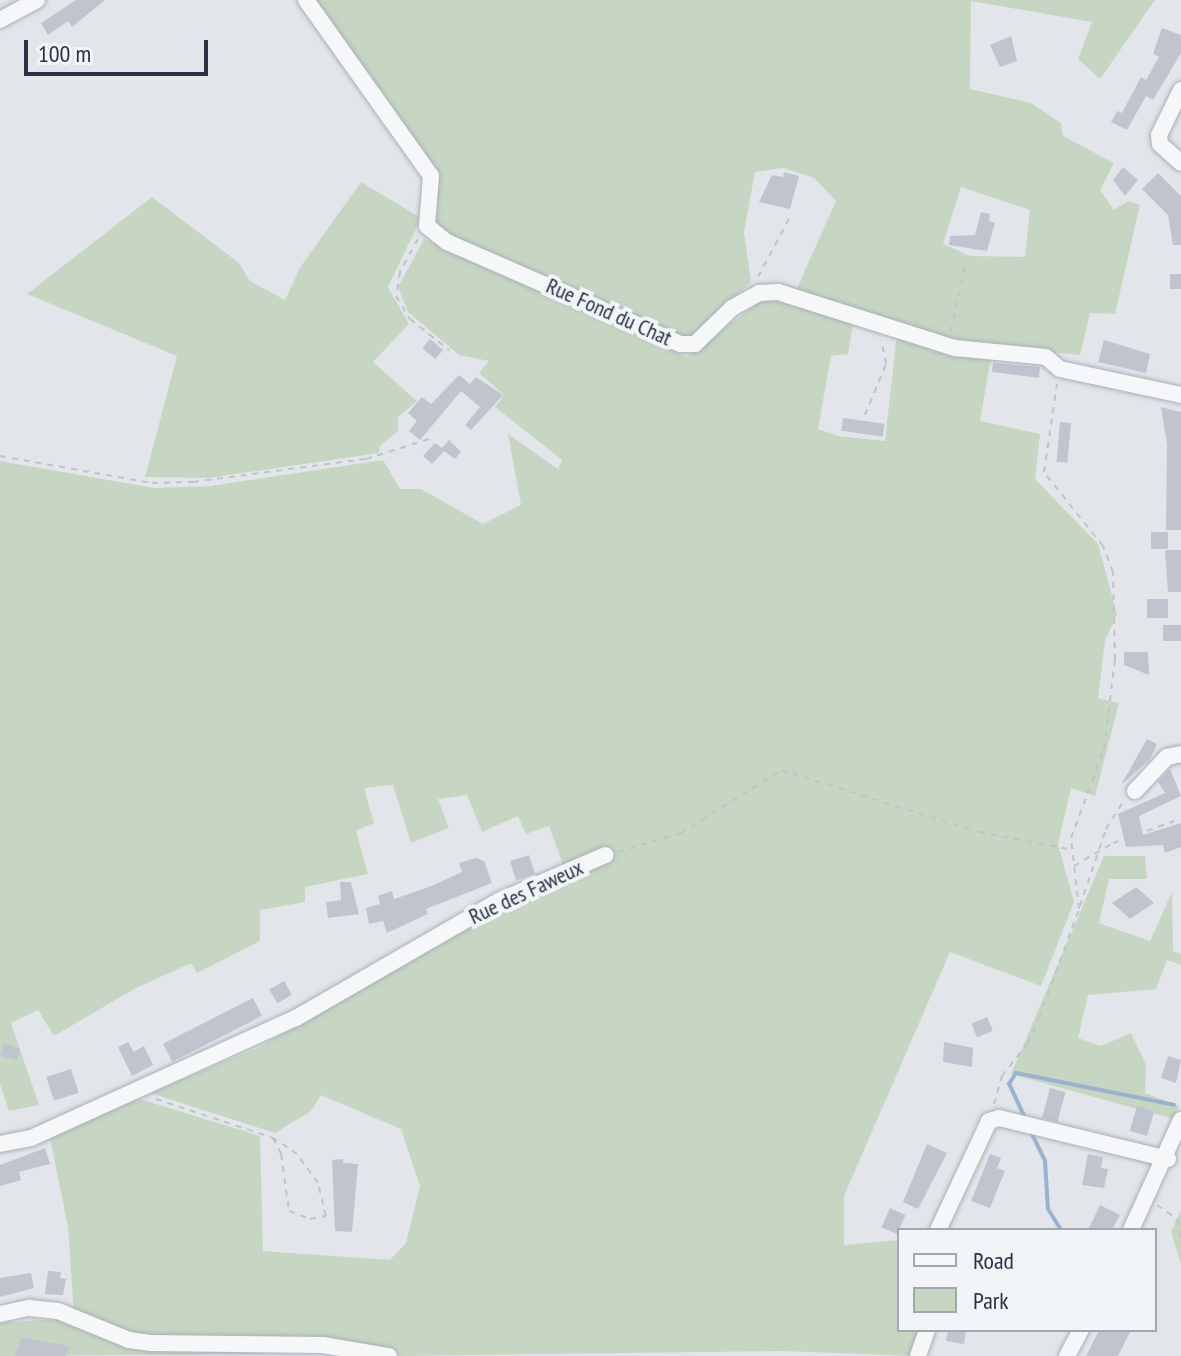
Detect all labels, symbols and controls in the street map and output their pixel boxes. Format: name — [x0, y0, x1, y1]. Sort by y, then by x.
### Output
scale bar — [28, 24, 212, 74]
text: 100 m — [38, 38, 91, 69]
street label: Rue Fond du Chat — [542, 273, 676, 351]
street label: Rue des Faweux — [465, 854, 587, 930]
legend — [897, 1228, 1157, 1332]
text: Road — [973, 1245, 1014, 1276]
text: Park — [973, 1285, 1009, 1316]

